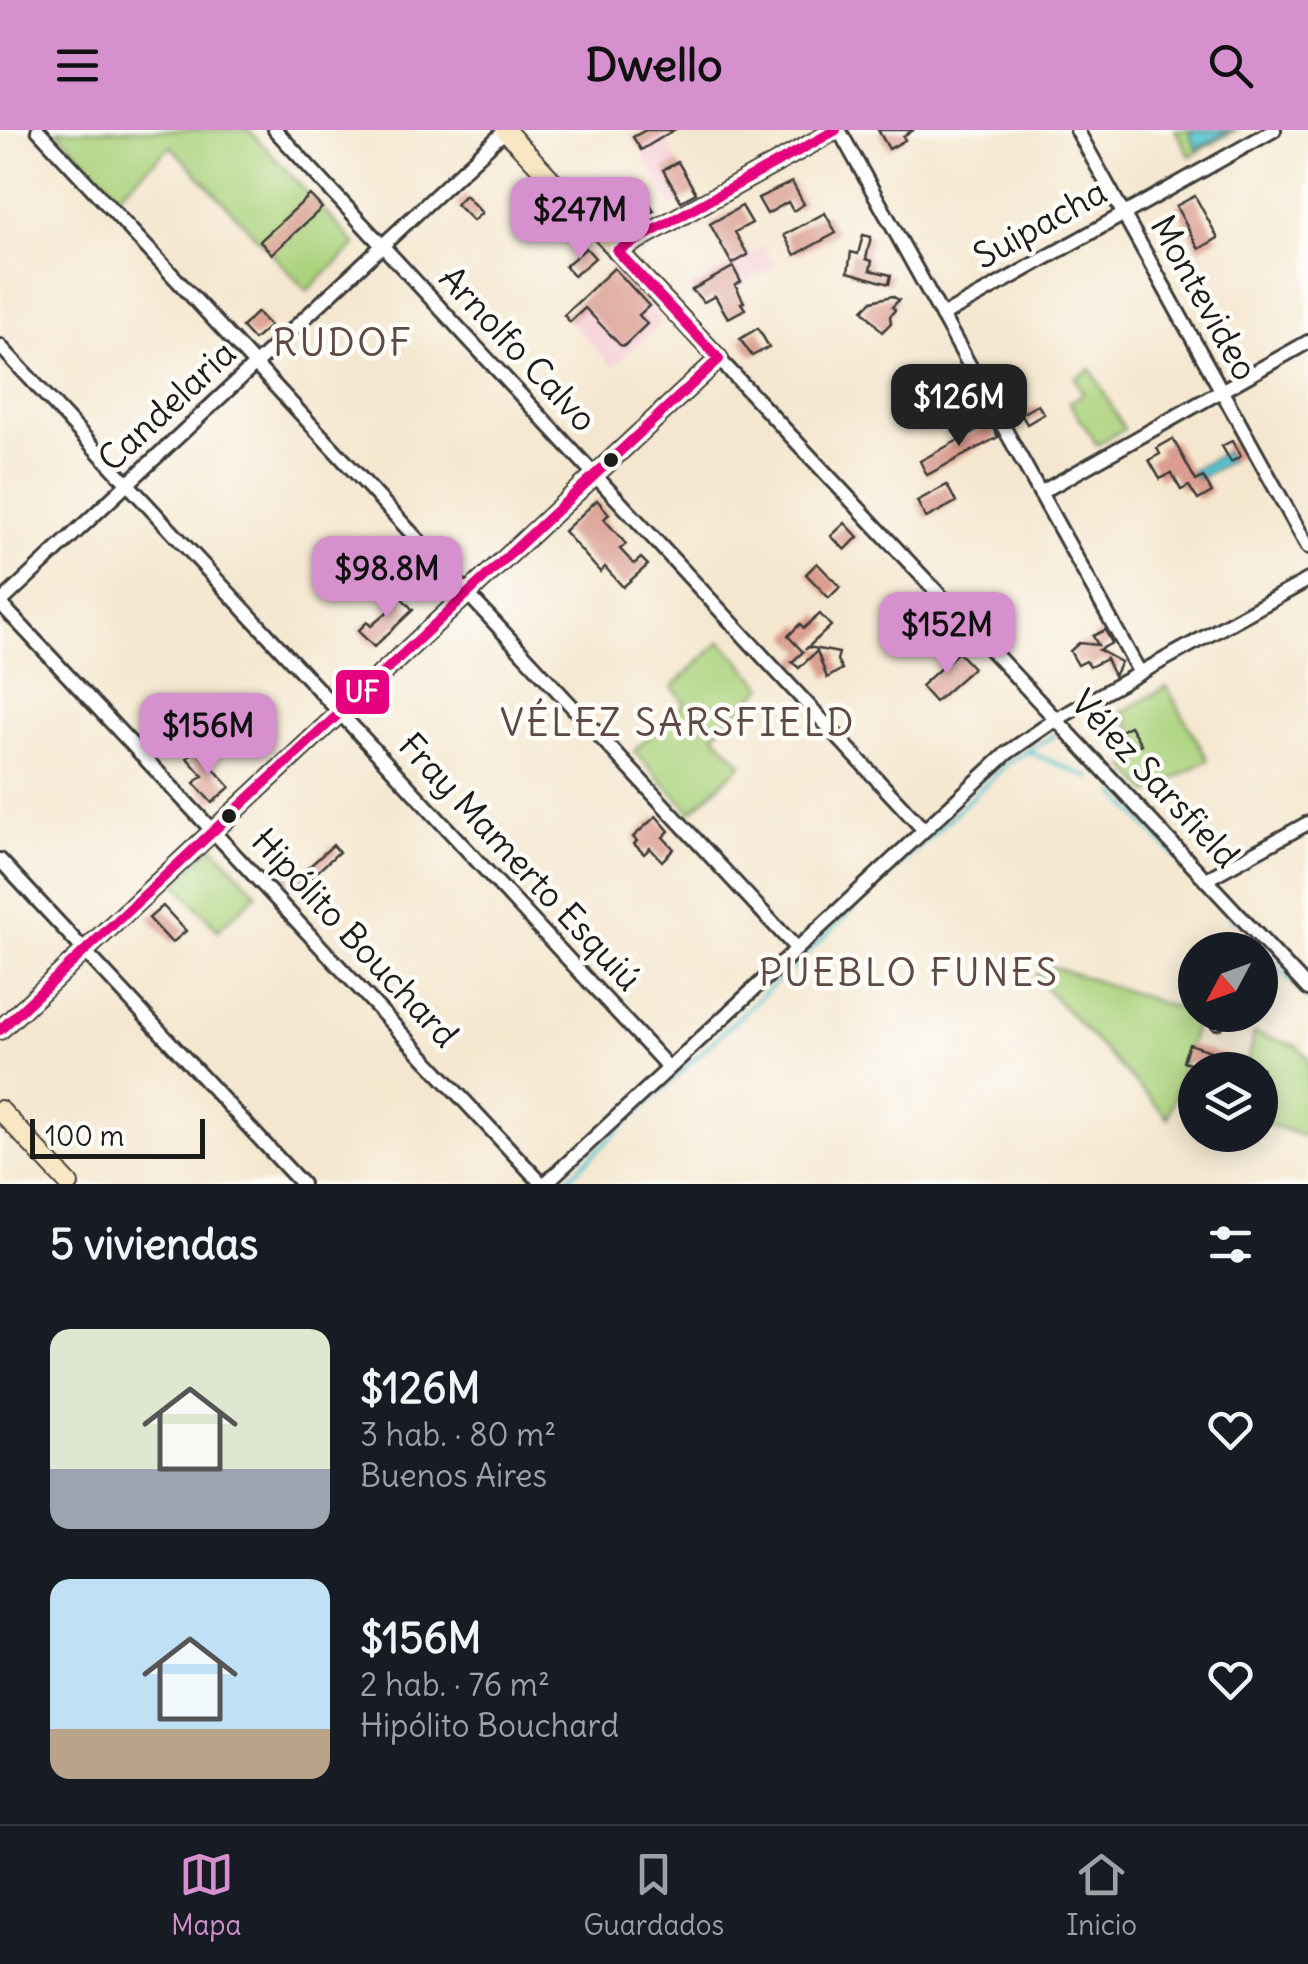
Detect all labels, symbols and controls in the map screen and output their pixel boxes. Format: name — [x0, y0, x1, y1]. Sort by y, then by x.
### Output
text: Dwello — [586, 37, 722, 93]
icon: menu — [50, 38, 105, 93]
icon: search — [1203, 38, 1258, 93]
street label: Suipacha — [965, 169, 1114, 278]
pin: $247M — [510, 177, 650, 262]
text: $247M — [533, 189, 627, 230]
street label: Montevideo — [1142, 207, 1268, 388]
street label: Arnolfo Calvo — [431, 256, 607, 440]
district label: RUDOF — [273, 319, 413, 366]
street label: Candelaria — [88, 330, 244, 480]
pin: $126M — [889, 364, 1029, 449]
text: $126M — [913, 376, 1005, 417]
unlabelled marker — [601, 450, 621, 470]
pin: $98.8M — [306, 536, 468, 621]
text: $98.8M — [334, 548, 440, 589]
pin: $152M — [877, 592, 1017, 677]
text: $152M — [901, 604, 993, 645]
line badge: UF — [334, 668, 391, 716]
text: UF — [345, 674, 380, 710]
street label: Vélez Sarsfield — [1062, 680, 1249, 876]
pin: $156M — [138, 693, 278, 778]
district label: VÉLEZ SARSFIELD — [500, 698, 856, 746]
text: $156M — [162, 705, 254, 746]
street label: Fray Mamerto Esquiú — [390, 723, 652, 999]
unlabelled marker — [219, 806, 239, 826]
street label: Hipólito Bouchard — [243, 819, 468, 1056]
north arrow — [1178, 932, 1278, 1032]
map controls — [1178, 932, 1278, 1152]
district label: PUEBLO FUNES — [759, 949, 1059, 996]
button: layers — [1178, 1052, 1278, 1152]
scale bar — [30, 1114, 205, 1158]
text: 100 m — [45, 1118, 124, 1154]
icon: filters — [1203, 1217, 1258, 1272]
text: 5 viviendas — [50, 1218, 258, 1270]
text: $126M — [360, 1362, 481, 1414]
icon: home — [130, 1369, 250, 1489]
icon: heart — [1203, 1402, 1258, 1457]
text: 3 hab. · 80 m² — [360, 1414, 556, 1455]
text: Buenos Aires — [360, 1455, 547, 1496]
text: $156M — [360, 1612, 482, 1664]
icon: home — [130, 1619, 250, 1739]
icon: heart — [1203, 1652, 1258, 1707]
text: 2 hab. · 76 m² — [360, 1664, 550, 1705]
text: Hipólito Bouchard — [360, 1705, 619, 1746]
tab: Mapa — [171, 1847, 241, 1943]
tab: Guardados — [583, 1847, 724, 1943]
tab: Inicio — [1066, 1847, 1137, 1943]

